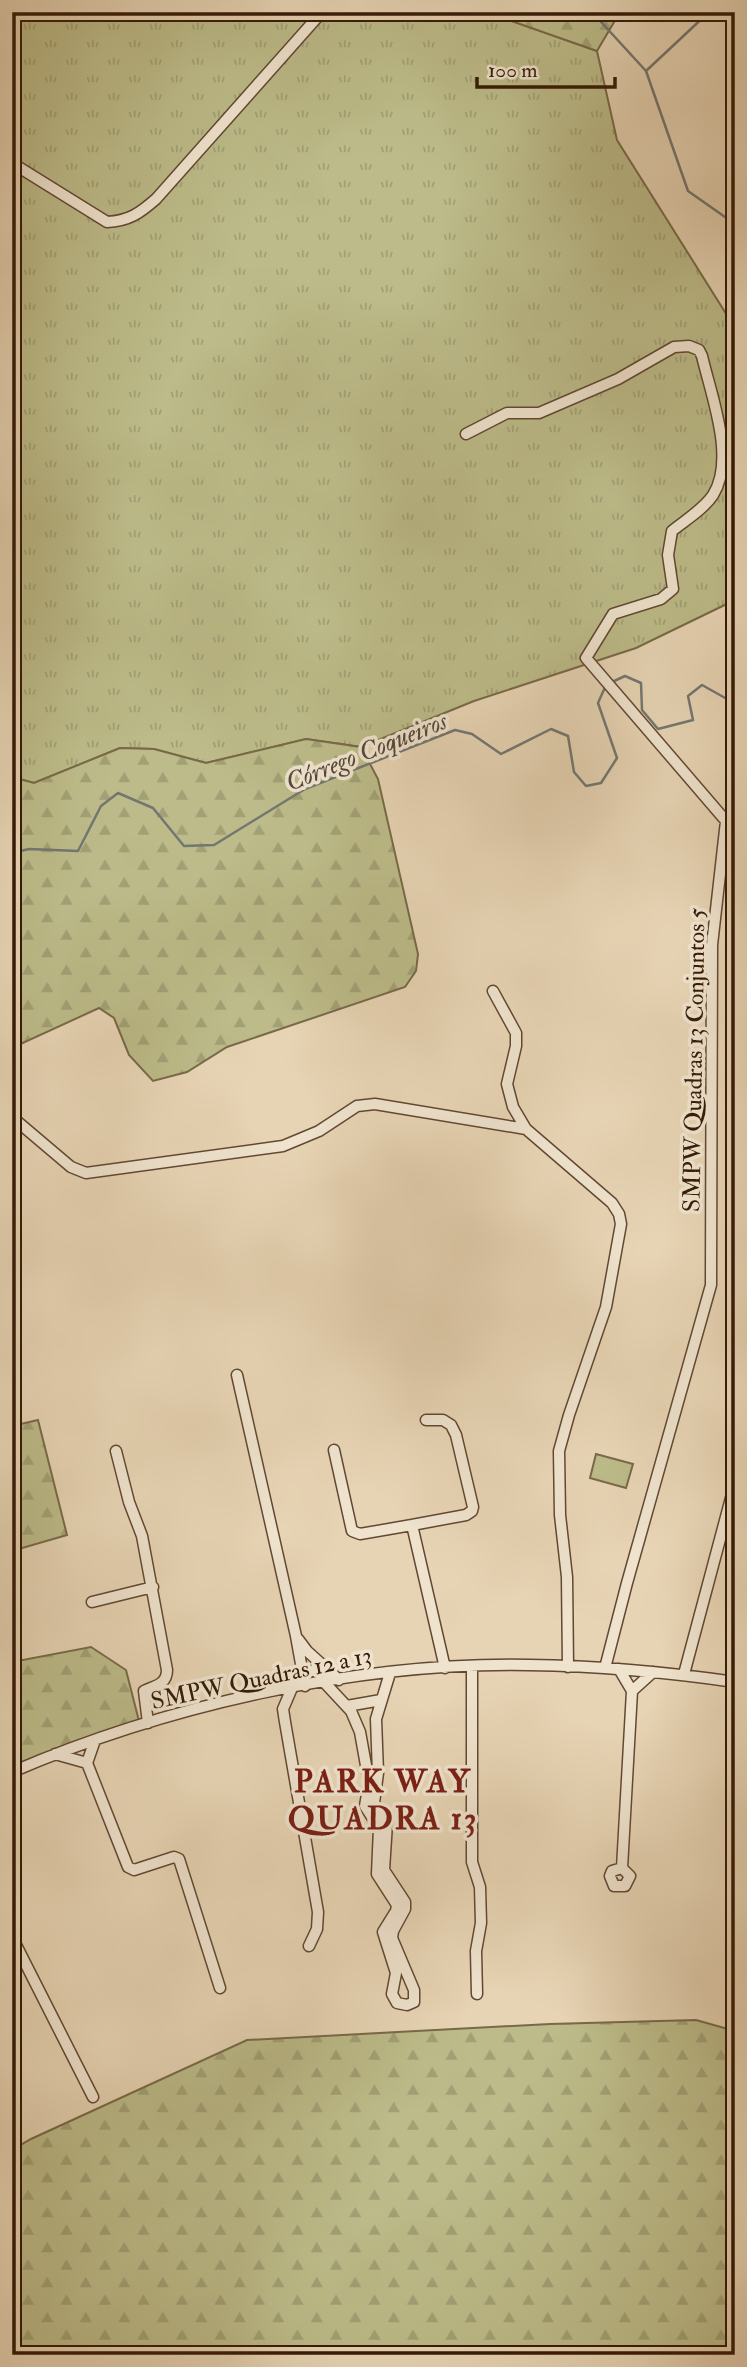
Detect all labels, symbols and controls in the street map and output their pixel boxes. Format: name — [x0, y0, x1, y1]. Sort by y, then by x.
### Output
scale bar — [477, 46, 616, 90]
text: 100 m — [488, 57, 538, 84]
water label: Córrego Coqueiros — [281, 705, 453, 799]
street label: SMPW Quadras 13 Conjuntos 5 — [676, 907, 713, 1212]
street label: SMPW Quadras 12 a 13 — [148, 1640, 374, 1717]
district label: PARK WAY QUADRA 13 — [288, 1762, 478, 1839]

